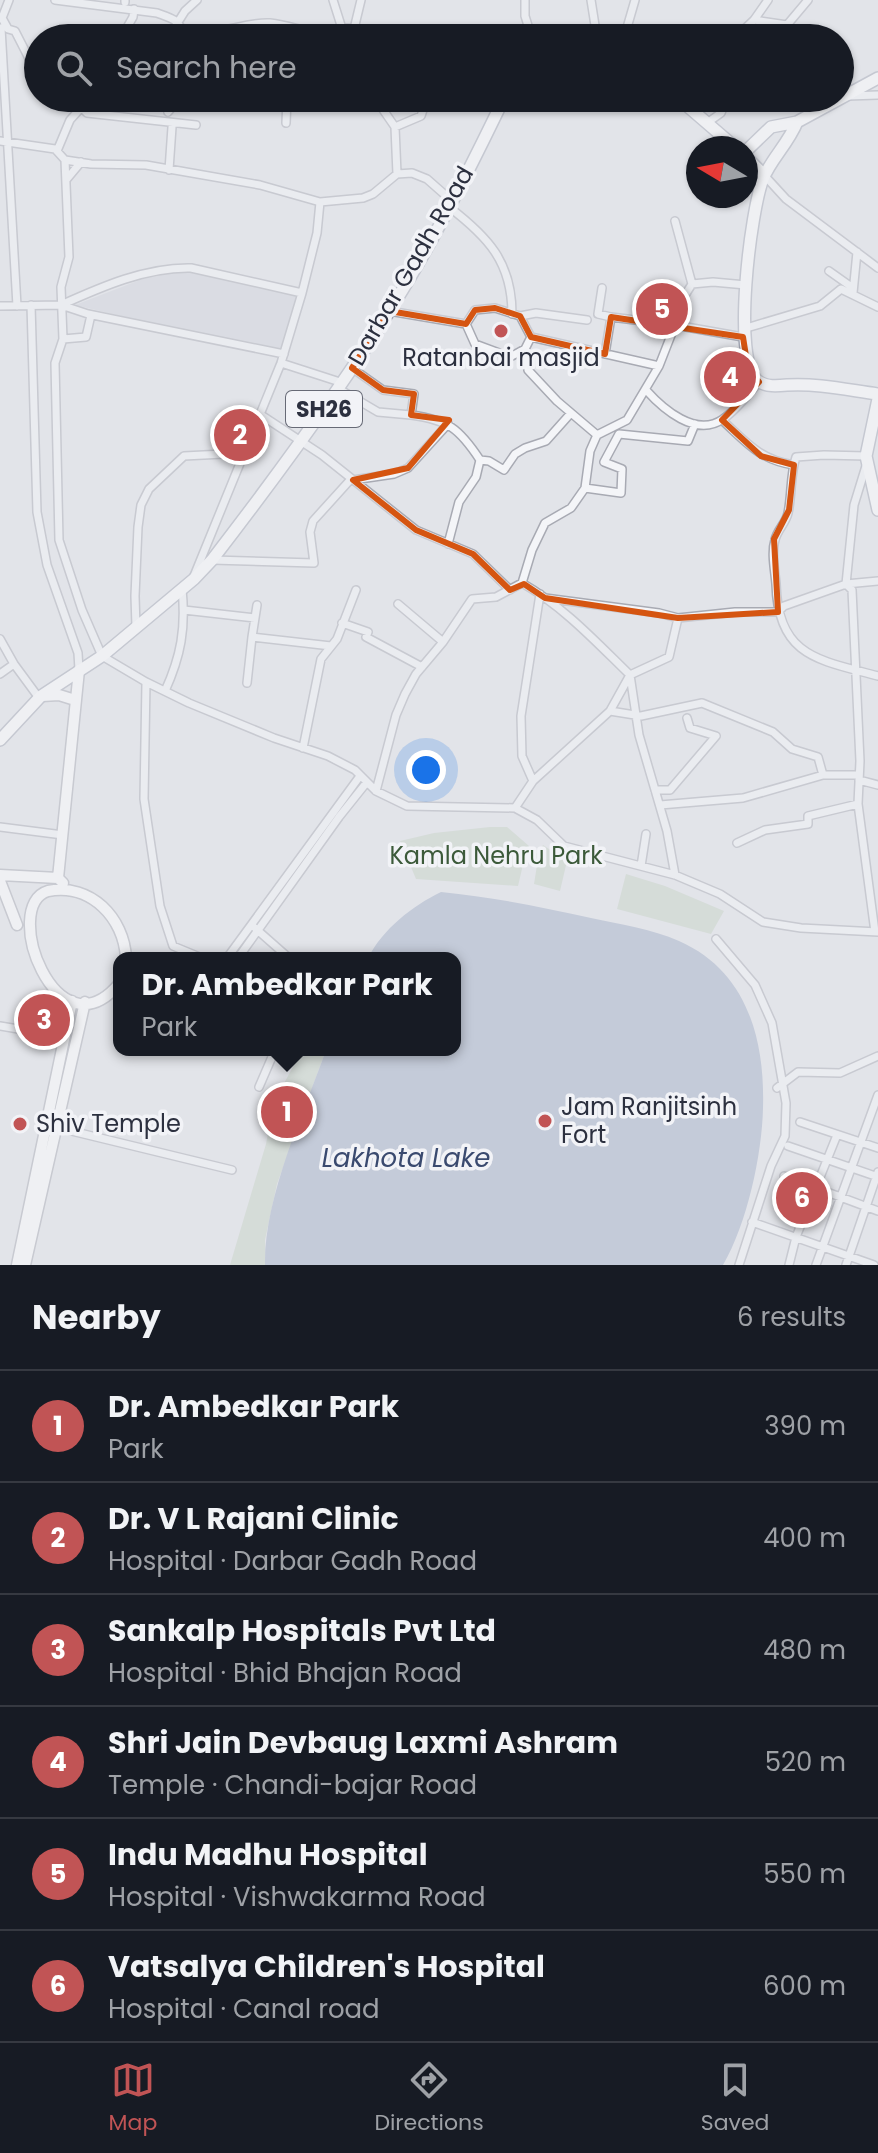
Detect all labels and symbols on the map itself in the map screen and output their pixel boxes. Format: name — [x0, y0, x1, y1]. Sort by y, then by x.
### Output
north arrow — [686, 136, 758, 208]
street label: Darbar Gadh Road — [340, 160, 481, 372]
pin: 5 — [636, 279, 688, 339]
marker: Ratanbai masjid — [492, 322, 510, 340]
place label: Ratanbai masjid — [402, 341, 600, 374]
pin: 4 — [704, 347, 756, 407]
road number: SH26 — [286, 391, 362, 427]
pin: 2 — [214, 405, 266, 465]
your location — [406, 750, 446, 790]
park label: Kamla Nehru Park — [389, 839, 603, 872]
pin: 3 — [18, 990, 70, 1050]
pin: 1 — [261, 1082, 313, 1142]
place label: Jam Ranjitsinh Fort — [561, 1090, 737, 1151]
place label: Shiv Temple — [36, 1107, 181, 1140]
marker: Jam Ranjitsinh Fort — [536, 1112, 554, 1130]
marker: Shiv Temple — [11, 1115, 29, 1133]
water label: Lakhota Lake — [322, 1140, 490, 1176]
pin: 6 — [776, 1168, 828, 1228]

